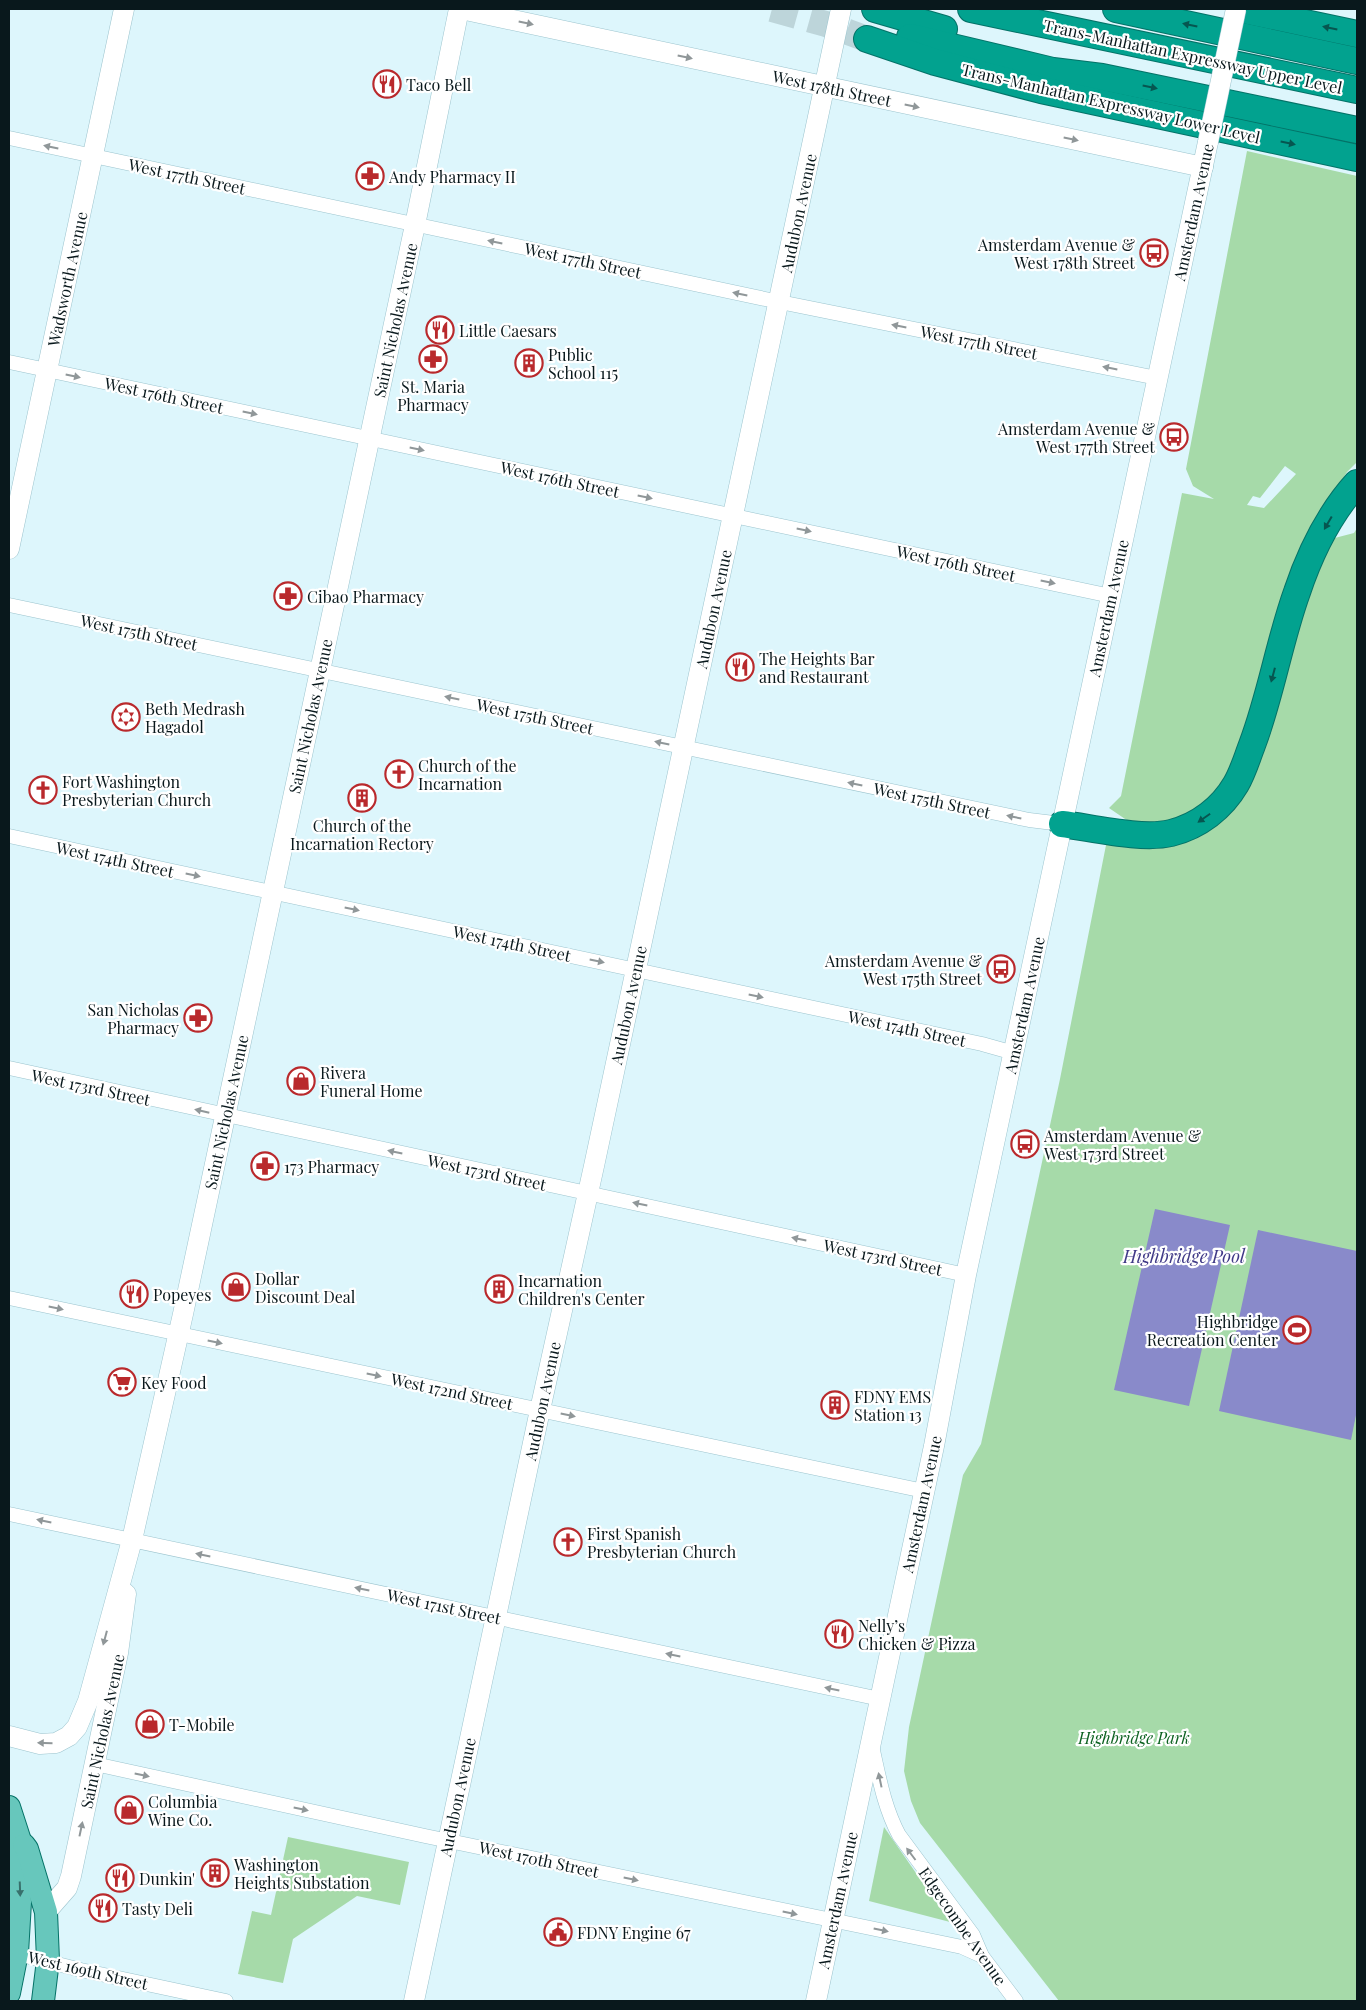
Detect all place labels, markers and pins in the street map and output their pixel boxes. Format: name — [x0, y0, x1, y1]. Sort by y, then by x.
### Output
restaurant icon: Taco Bell — [372, 69, 402, 99]
place label: Taco Bell — [406, 74, 472, 95]
pharmacy icon: Andy Pharmacy II — [355, 161, 385, 191]
place label: Andy Pharmacy II — [388, 166, 516, 187]
place label: Amsterdam Avenue & West 178th Street — [977, 234, 1136, 273]
bus stop icon: Amsterdam Avenue & West 178th Street — [1139, 238, 1169, 268]
restaurant icon: Little Caesars — [425, 315, 455, 345]
place label: Little Caesars — [459, 320, 557, 341]
pharmacy icon: St. Maria Pharmacy — [418, 344, 448, 374]
place label: Public School 115 — [548, 344, 618, 383]
building icon: Public School 115 — [514, 348, 544, 378]
place label: St. Maria Pharmacy — [397, 376, 469, 415]
place label: Amsterdam Avenue & West 177th Street — [997, 418, 1156, 457]
bus stop icon: Amsterdam Avenue & West 177th Street — [1159, 422, 1189, 452]
pharmacy icon: Cibao Pharmacy — [273, 581, 303, 611]
place label: Cibao Pharmacy — [307, 586, 424, 607]
place label: The Heights Bar and Restaurant — [759, 648, 875, 687]
restaurant icon: The Heights Bar and Restaurant — [725, 652, 755, 682]
place label: Beth Medrash Hagadol — [145, 698, 245, 737]
synagogue icon: Beth Medrash Hagadol — [111, 702, 141, 732]
place label: Church of the Incarnation — [418, 755, 517, 794]
church icon: Church of the Incarnation — [384, 759, 414, 789]
place label: Fort Washington Presbyterian Church — [62, 771, 212, 810]
church icon: Fort Washington Presbyterian Church — [28, 775, 58, 805]
building icon: Church of the Incarnation Rectory — [347, 783, 377, 813]
place label: Church of the Incarnation Rectory — [290, 815, 434, 854]
place label: Amsterdam Avenue & West 175th Street — [824, 950, 983, 989]
bus stop icon: Amsterdam Avenue & West 175th Street — [986, 954, 1016, 984]
place label: San Nicholas Pharmacy — [88, 999, 179, 1038]
pharmacy icon: San Nicholas Pharmacy — [183, 1003, 213, 1033]
place label: Rivera Funeral Home — [320, 1062, 423, 1101]
shop icon: Rivera Funeral Home — [286, 1066, 316, 1096]
place label: Amsterdam Avenue & West 173rd Street — [1043, 1125, 1202, 1164]
bus stop icon: Amsterdam Avenue & West 173rd Street — [1010, 1129, 1040, 1159]
pharmacy icon: 173 Pharmacy — [250, 1151, 280, 1181]
place label: 173 Pharmacy — [284, 1156, 379, 1177]
place label: Dollar Discount Deal — [255, 1268, 356, 1307]
place label: Incarnation Children's Center — [518, 1270, 645, 1309]
shop icon: Dollar Discount Deal — [221, 1272, 251, 1302]
building icon: Incarnation Children's Center — [484, 1274, 514, 1304]
restaurant icon: Popeyes — [119, 1279, 149, 1309]
place label: Popeyes — [153, 1284, 211, 1305]
place label: Highbridge Recreation Center — [1147, 1311, 1278, 1350]
sports icon: Highbridge Recreation Center — [1282, 1315, 1312, 1345]
supermarket icon: Key Food — [107, 1367, 137, 1397]
place label: Key Food — [141, 1372, 207, 1393]
place label: FDNY EMS Station 13 — [854, 1386, 931, 1425]
building icon: FDNY EMS Station 13 — [820, 1390, 850, 1420]
place label: First Spanish Presbyterian Church — [587, 1523, 737, 1562]
church icon: First Spanish Presbyterian Church — [553, 1527, 583, 1557]
place label: Nelly’s Chicken & Pizza — [858, 1615, 976, 1654]
restaurant icon: Nelly’s Chicken & Pizza — [824, 1619, 854, 1649]
shop icon: T-Mobile — [135, 1709, 165, 1739]
place label: T-Mobile — [169, 1714, 235, 1735]
place label: Columbia Wine Co. — [147, 1791, 217, 1830]
shop icon: Columbia Wine Co. — [114, 1795, 144, 1825]
place label: Washington Heights Substation — [233, 1854, 370, 1893]
building icon: Washington Heights Substation — [200, 1858, 230, 1888]
restaurant icon: Dunkin' — [105, 1863, 135, 1893]
place label: Dunkin' — [139, 1868, 195, 1889]
restaurant icon: Tasty Deli — [88, 1893, 118, 1923]
place label: Tasty Deli — [122, 1898, 193, 1919]
public building icon: FDNY Engine 67 — [543, 1917, 573, 1947]
place label: FDNY Engine 67 — [577, 1922, 691, 1943]

